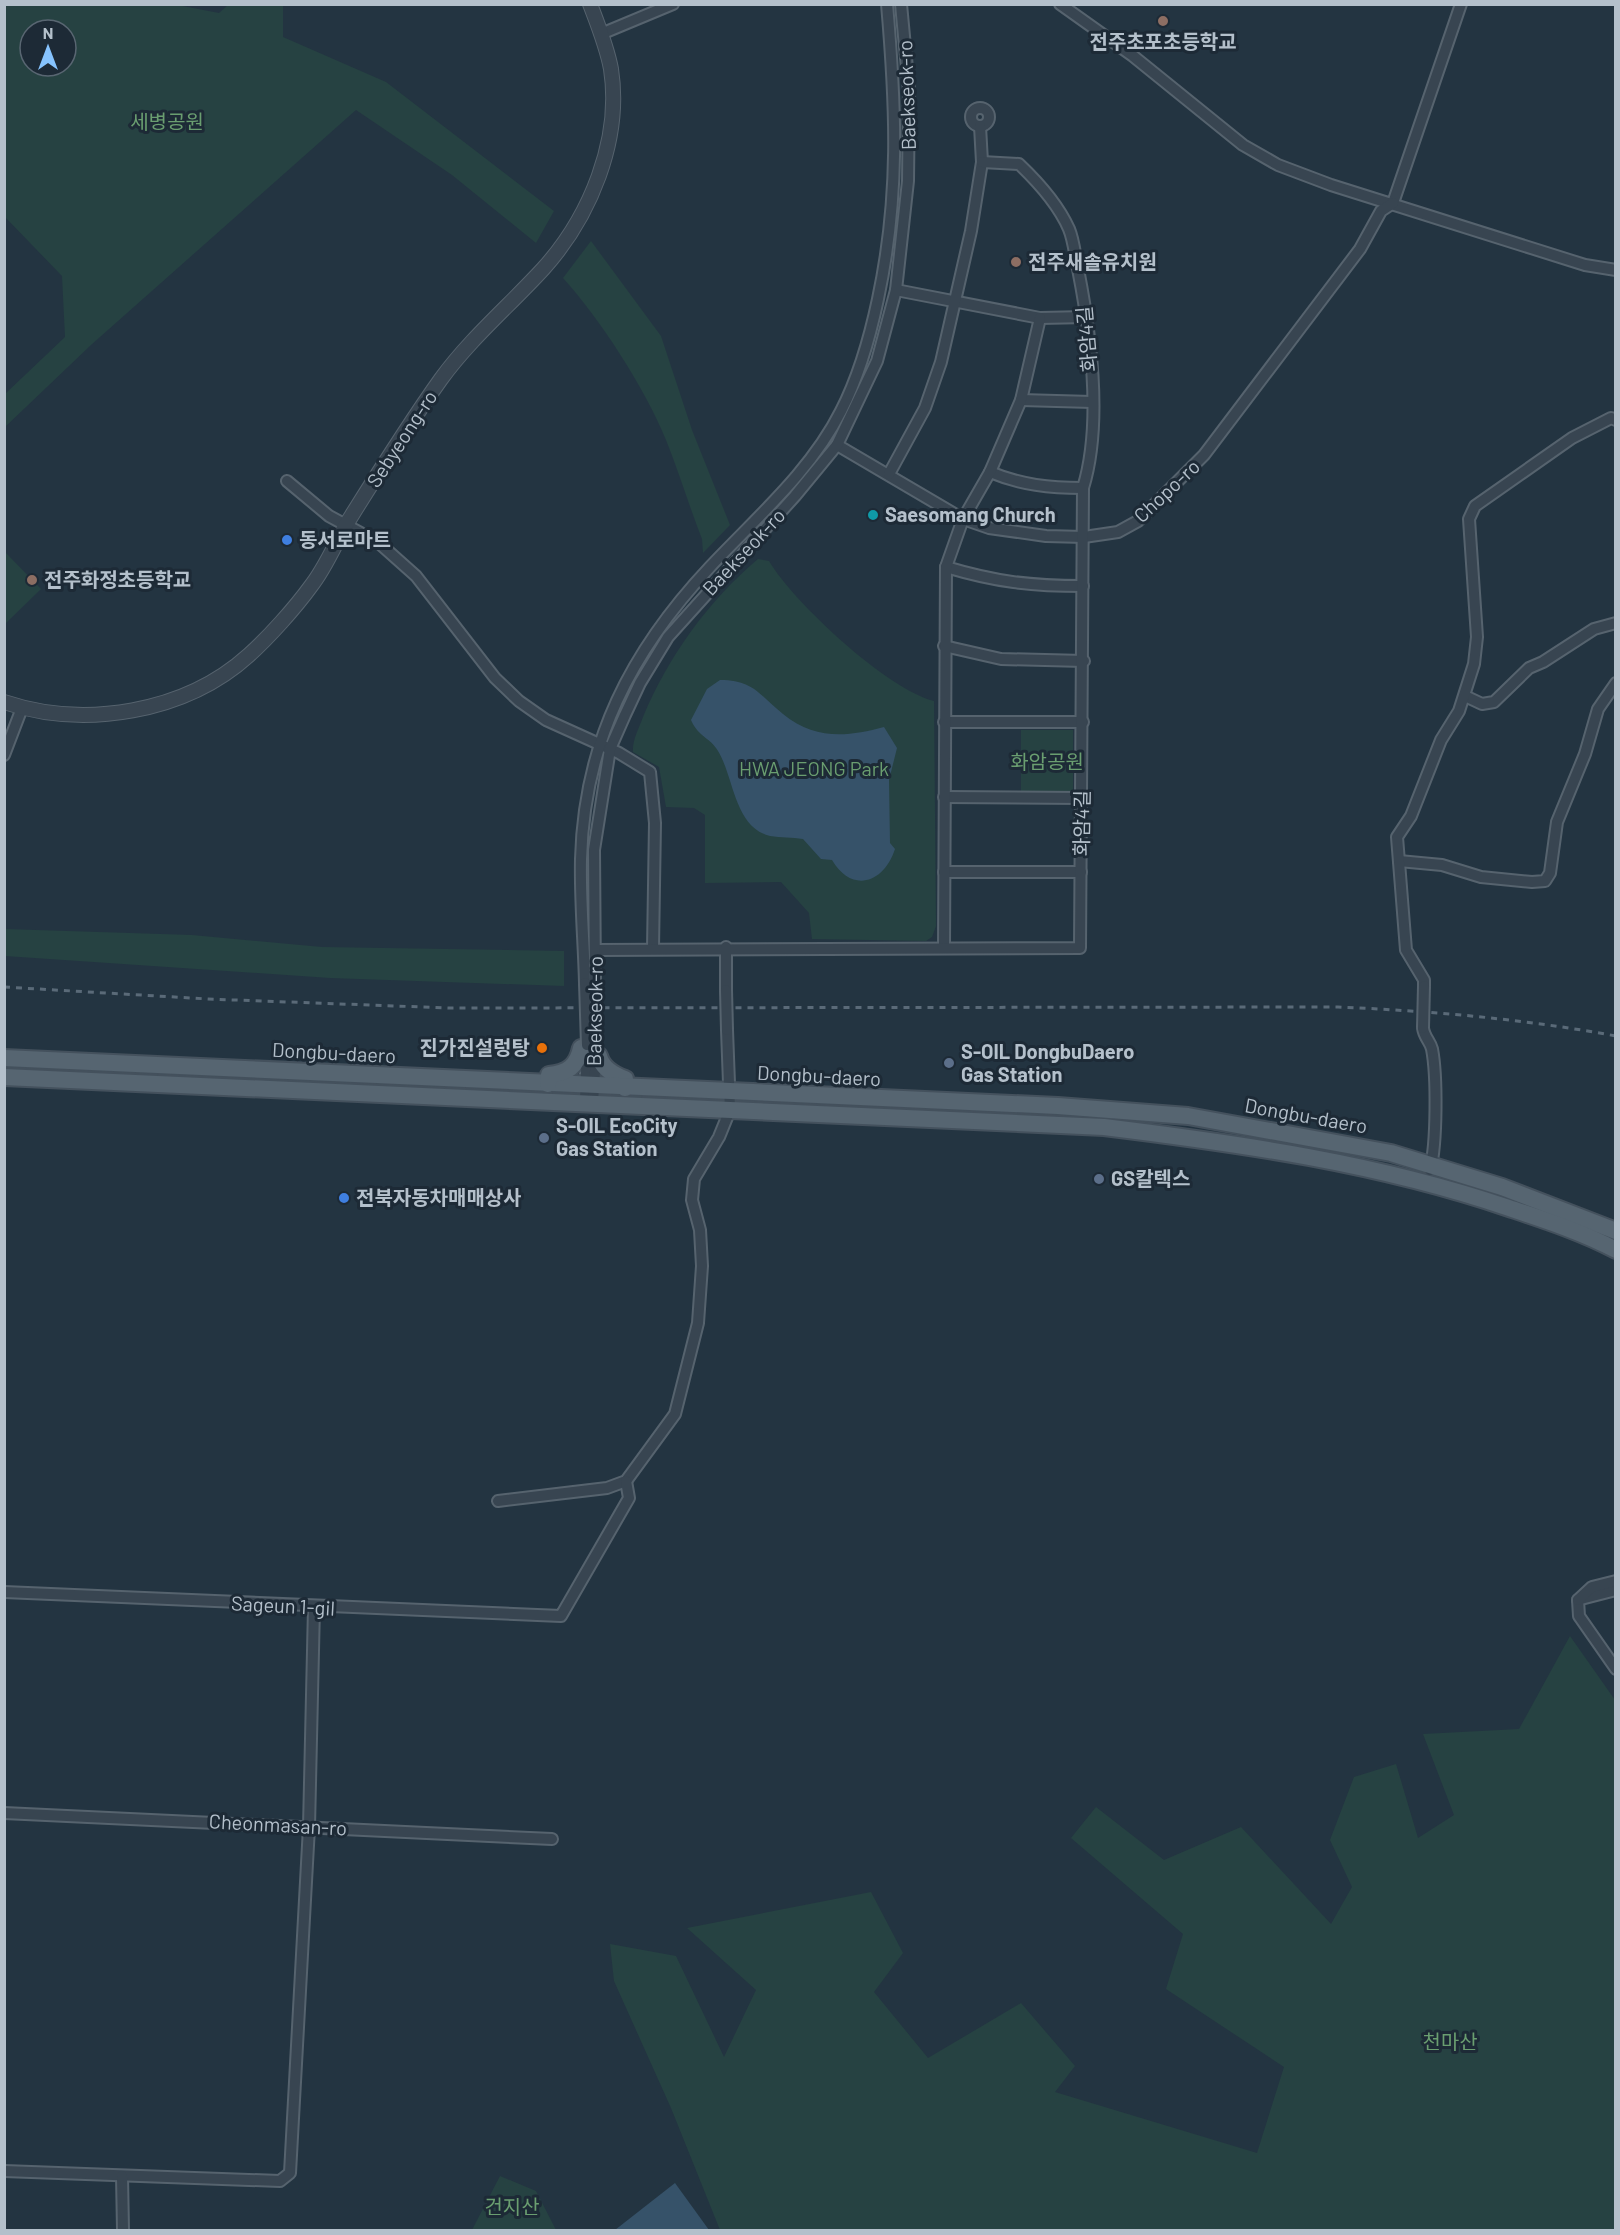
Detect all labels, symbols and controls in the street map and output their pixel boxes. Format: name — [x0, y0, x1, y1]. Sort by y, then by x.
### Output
marker: 전주초포초등학교 — [1156, 14, 1170, 28]
north arrow — [18, 18, 78, 78]
text: N — [43, 23, 53, 42]
place label: 전주초포초등학교 — [1089, 29, 1237, 53]
street label: Baekseok-ro — [892, 40, 920, 150]
park label: 세병공원 — [130, 109, 204, 133]
place label: 전주새솔유치원 — [1028, 249, 1157, 273]
marker: 전주새솔유치원 — [1009, 255, 1023, 269]
street label: 화암4길 — [1071, 305, 1101, 373]
street label: Sebyeong-ro — [361, 385, 441, 492]
street label: Chopo-ro — [1128, 454, 1204, 527]
place label: Saesomang Church — [885, 502, 1056, 526]
street label: Baekseok-ro — [697, 503, 790, 600]
marker: Saesomang Church — [866, 508, 880, 522]
place label: 동서로마트 — [299, 527, 391, 551]
marker: 동서로마트 — [280, 533, 294, 547]
place label: 전주화정초등학교 — [44, 567, 191, 591]
marker: 전주화정초등학교 — [25, 573, 39, 587]
park label: 화암공원 — [1010, 749, 1084, 773]
park label: HWA JEONG Park — [739, 756, 889, 780]
street label: 화암4길 — [1068, 790, 1094, 856]
street label: Baekseok-ro — [581, 956, 607, 1066]
place label: 진가진설렁탕 — [420, 1035, 530, 1059]
street label: Dongbu-daero — [271, 1037, 397, 1067]
place label: S-OIL DongbuDaero Gas Station — [961, 1039, 1134, 1086]
marker: 진가진설렁탕 — [535, 1041, 549, 1055]
marker: S-OIL DongbuDaero Gas Station — [942, 1056, 956, 1070]
street label: Dongbu-daero — [756, 1060, 882, 1090]
street label: Dongbu-daero — [1243, 1092, 1369, 1138]
place label: S-OIL EcoCity Gas Station — [556, 1113, 678, 1160]
marker: S-OIL EcoCity Gas Station — [537, 1131, 551, 1145]
place label: GS칼텍스 — [1111, 1166, 1190, 1190]
marker: GS칼텍스 — [1092, 1172, 1106, 1186]
place label: 전북자동차매매상사 — [356, 1185, 522, 1209]
marker: 전북자동차매매상사 — [337, 1191, 351, 1205]
street label: Sageun 1-gil — [230, 1590, 336, 1620]
street label: Cheonmasan-ro — [208, 1808, 348, 1840]
park label: 천마산 — [1422, 2029, 1478, 2053]
park label: 건지산 — [484, 2194, 540, 2218]

